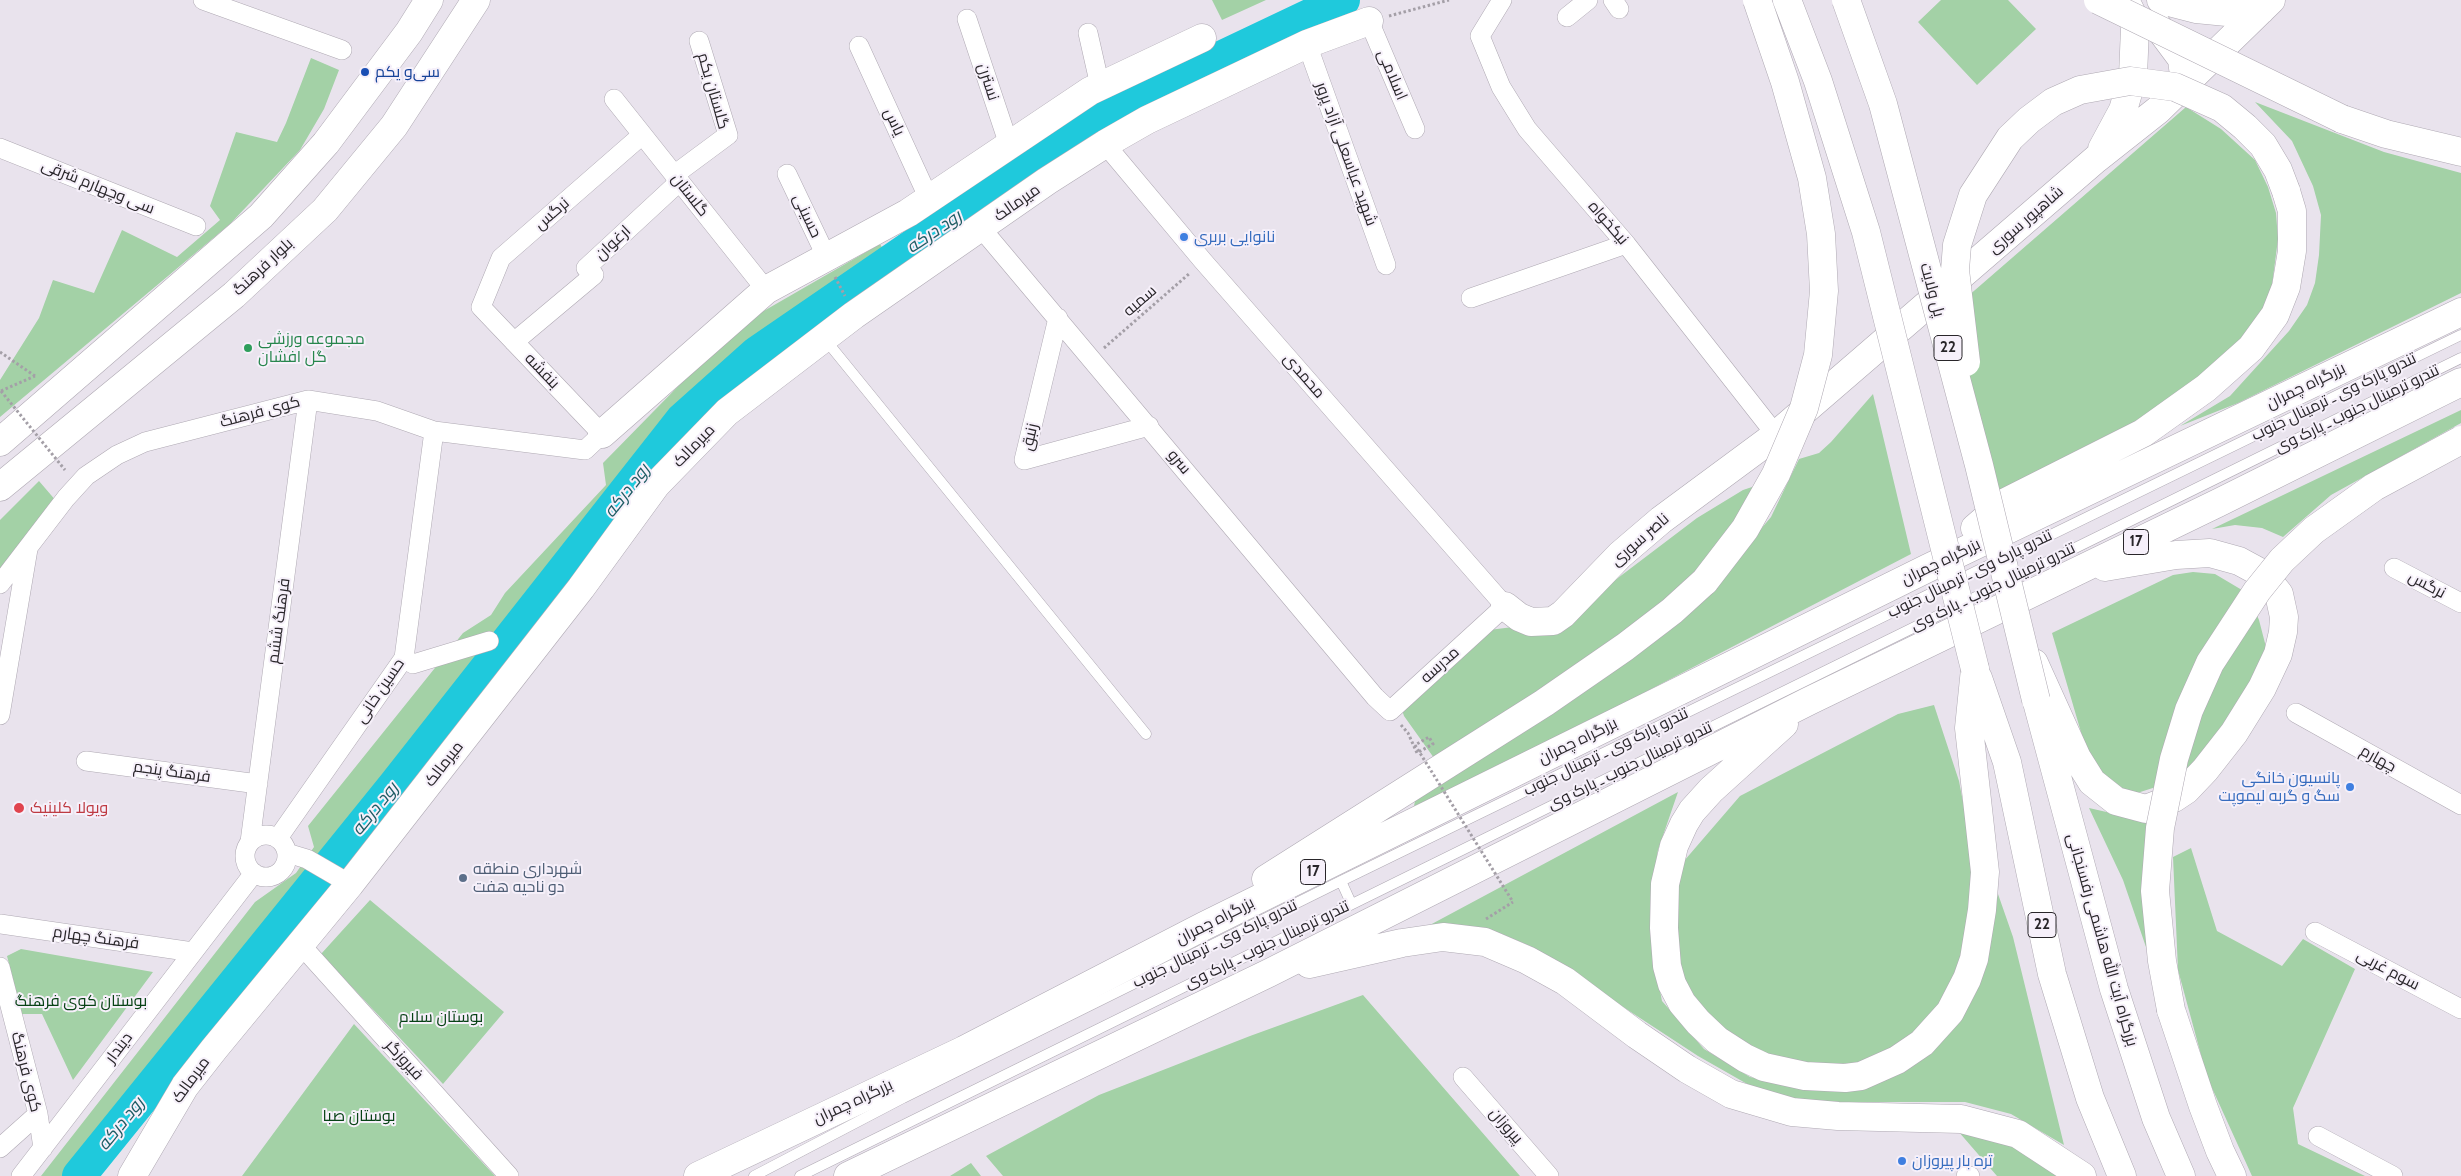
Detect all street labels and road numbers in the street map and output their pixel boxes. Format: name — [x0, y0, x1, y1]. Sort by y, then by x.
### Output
street label: اسلامی — [1373, 47, 1411, 103]
street label: گلستان یکم — [693, 51, 733, 131]
street label: نسترن — [973, 61, 1003, 103]
street label: شهید عباسعلی آزاد پرور — [1311, 79, 1381, 229]
street label: یاس — [879, 105, 909, 139]
street label: سی وچهارم شرقی — [39, 156, 157, 218]
street label: گلستان — [667, 170, 713, 220]
street label: میرمالک — [990, 180, 1044, 226]
street label: شاهپور سوری — [1984, 182, 2068, 258]
street label: حسینی — [789, 191, 825, 241]
street label: نرگس — [531, 194, 573, 234]
street label: نیکخواه — [1584, 197, 1632, 249]
street label: ارغوان — [591, 222, 635, 264]
street label: بلوار فرهنگ — [229, 234, 297, 300]
street label: پل ولایت — [1916, 261, 1948, 319]
street label: سمیه — [1119, 281, 1161, 321]
road number: 22 — [1934, 336, 1962, 360]
street label: بنفشه — [520, 349, 564, 393]
street label: محمدی — [1279, 349, 1329, 403]
street label: تندرو پارک وی ـ ترمینال جنوب — [2249, 349, 2419, 445]
street label: بزرگراه چمران — [2263, 359, 2349, 413]
street label: تندرو ترمینال جنوب ـ پارک وی — [2272, 361, 2442, 457]
street label: کوی فرهنگ — [218, 392, 302, 432]
street label: میرمالک — [669, 421, 719, 471]
street label: زنبق — [1018, 421, 1042, 453]
street label: سرو — [1163, 446, 1195, 478]
street label: ناصر سوری — [1607, 509, 1673, 571]
street label: تندرو پارک وی ـ ترمینال جنوب — [1885, 526, 2055, 622]
road number: 17 — [2124, 530, 2148, 554]
street label: بزرگراه چمران — [1898, 535, 1984, 589]
street label: تندرو ترمینال جنوب ـ پارک وی — [1908, 539, 2078, 635]
street label: نرگس — [2405, 567, 2449, 603]
street label: فرهنگ ششم — [263, 577, 295, 665]
street label: مدرسه — [1417, 643, 1463, 687]
street label: حسین خانی — [351, 655, 409, 727]
street label: تندرو پارک وی ـ ترمینال جنوب — [1521, 704, 1691, 800]
street label: بزرگراه چمران — [1535, 714, 1621, 768]
street label: تندرو ترمینال جنوب ـ پارک وی — [1545, 718, 1715, 814]
street label: میرمالک — [420, 738, 468, 790]
street label: چهارم — [2357, 741, 2399, 777]
street label: فرهنگ پنجم — [132, 757, 212, 787]
street label: بزرگراه آیت الله هاشمی رفسنجانی — [2062, 831, 2142, 1049]
road number: 17 — [1300, 860, 1326, 884]
street label: بزرگراه چمران — [1173, 893, 1257, 949]
street label: تندرو پارک وی ـ ترمینال جنوب — [1130, 896, 1300, 992]
street label: تندرو ترمینال جنوب ـ پارک وی — [1182, 897, 1352, 993]
road number: 22 — [2028, 912, 2056, 938]
street label: فرهنگ چهارم — [52, 922, 140, 954]
street label: سوم غربی — [2353, 945, 2423, 995]
street label: دیندار — [101, 1029, 137, 1067]
street label: کوی فرهنگ — [7, 1030, 45, 1114]
street label: فیروزگر — [381, 1036, 427, 1084]
street label: میرمالک — [168, 1053, 214, 1107]
street label: بزرگراه چمران — [810, 1075, 896, 1129]
street label: پیروزان — [1485, 1104, 1527, 1148]

